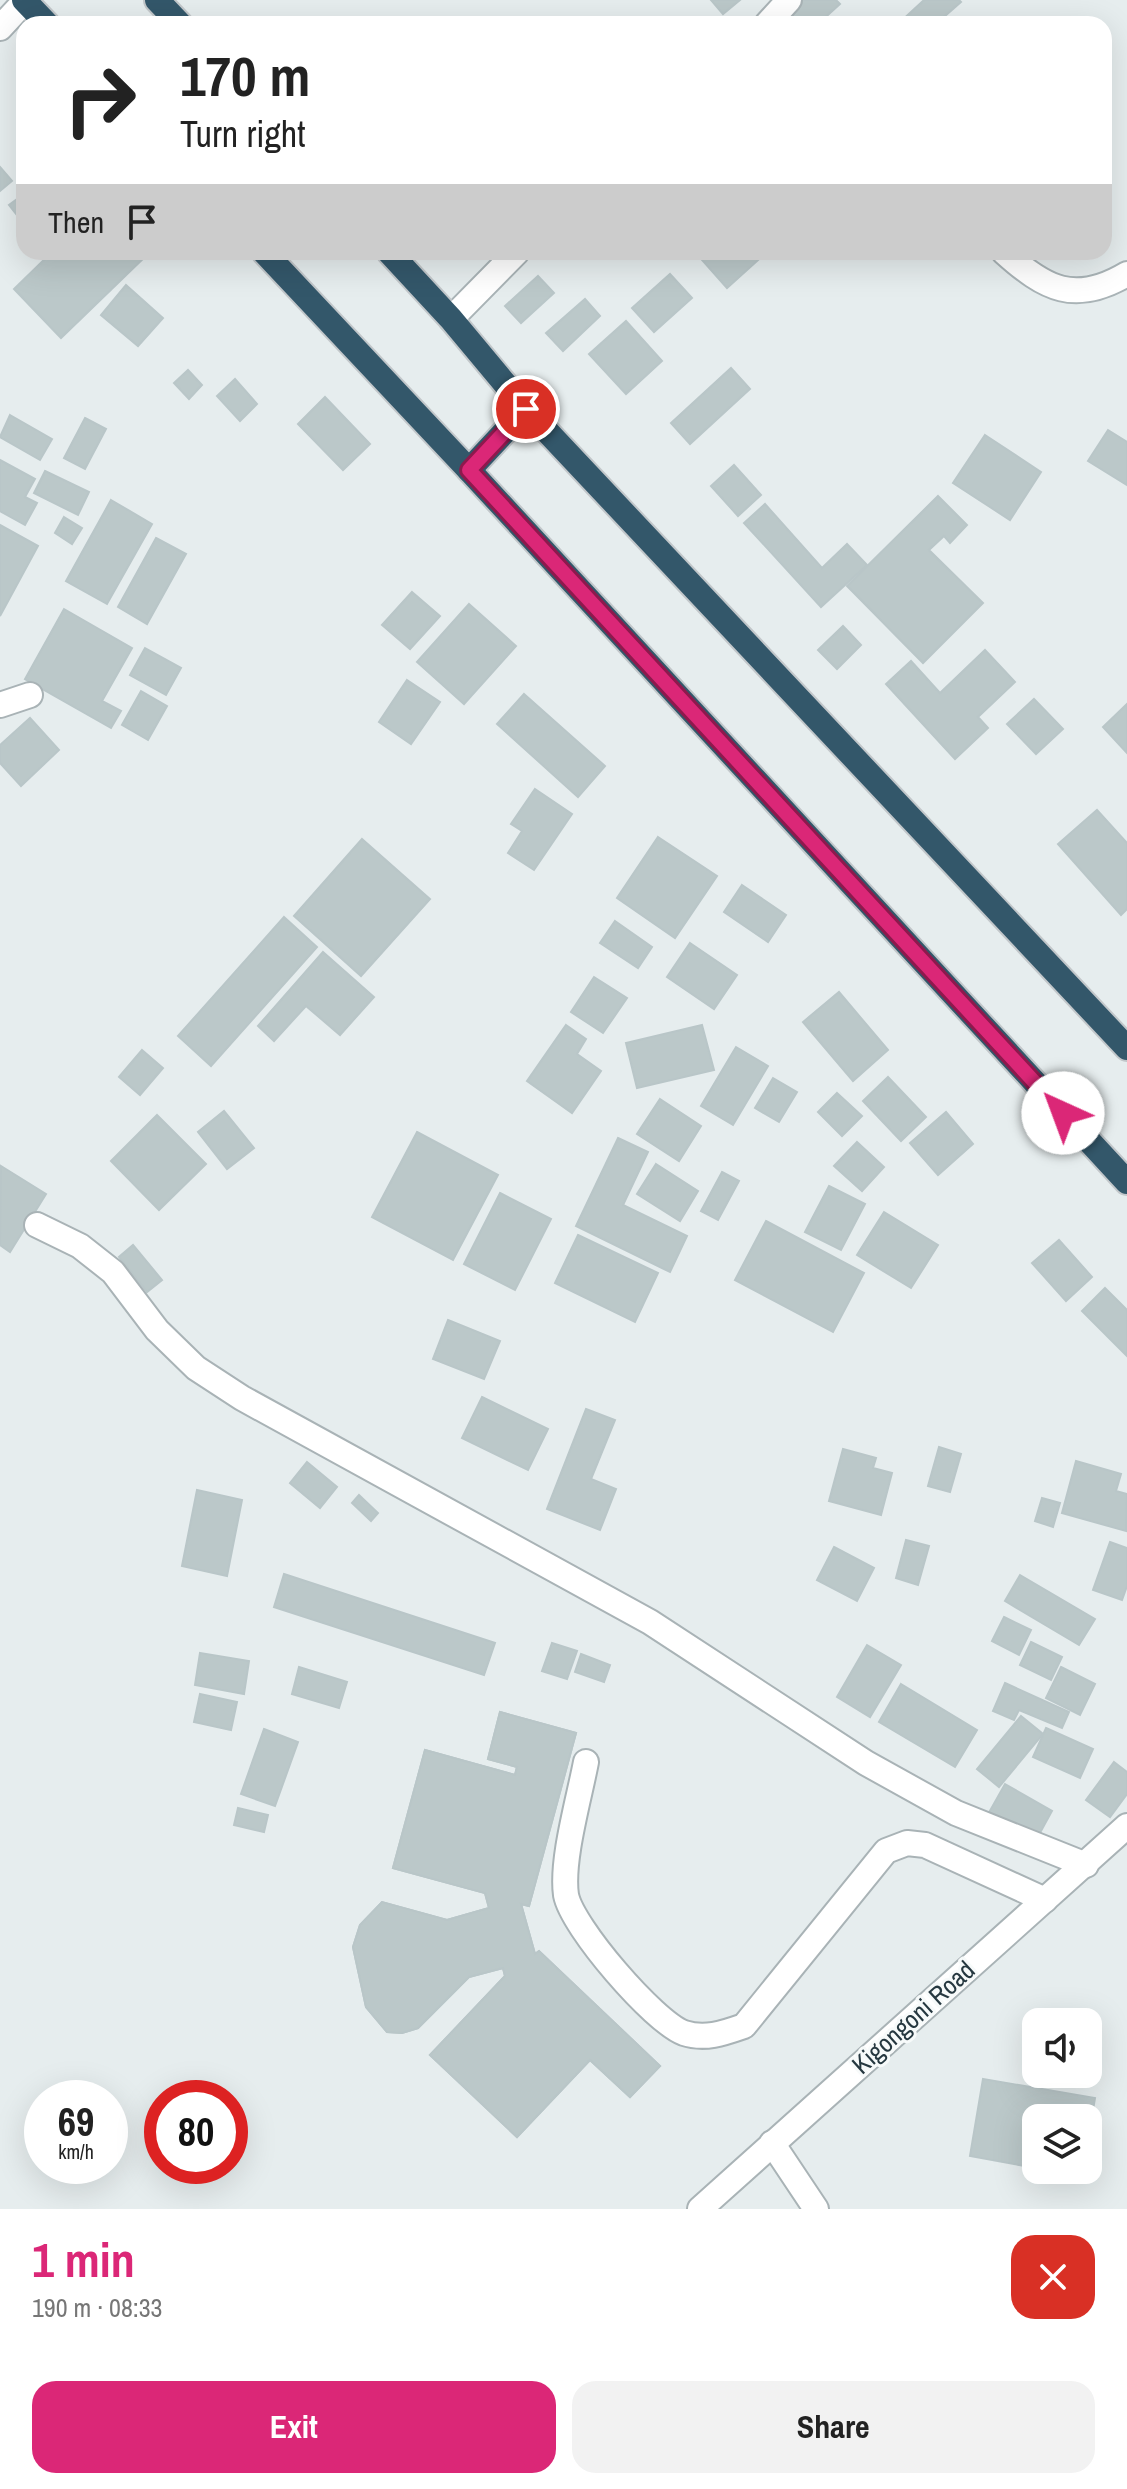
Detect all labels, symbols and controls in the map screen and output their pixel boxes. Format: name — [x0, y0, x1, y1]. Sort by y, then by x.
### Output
text: 170 m — [180, 38, 310, 113]
icon: right — [48, 48, 152, 152]
text: Turn right — [180, 110, 305, 158]
icon: arrive — [120, 200, 164, 244]
text: Then — [48, 202, 104, 242]
pin — [492, 375, 560, 443]
icon: arrive — [504, 387, 548, 431]
position arrow — [1021, 1071, 1105, 1155]
street label: Kigongoni Road — [844, 1952, 982, 2082]
map controls — [1022, 2008, 1102, 2184]
button: sound — [1022, 2008, 1102, 2088]
speed limit sign: 80 — [144, 2080, 248, 2184]
text: 69 — [58, 2095, 94, 2148]
button: layers — [1022, 2104, 1102, 2184]
text: km/h — [58, 2138, 94, 2165]
text: 1 min — [32, 2227, 135, 2292]
button: close — [1011, 2235, 1095, 2319]
text: 190 m · 08:33 — [32, 2290, 162, 2325]
button: Exit — [32, 2381, 556, 2473]
button: Share — [572, 2381, 1095, 2473]

